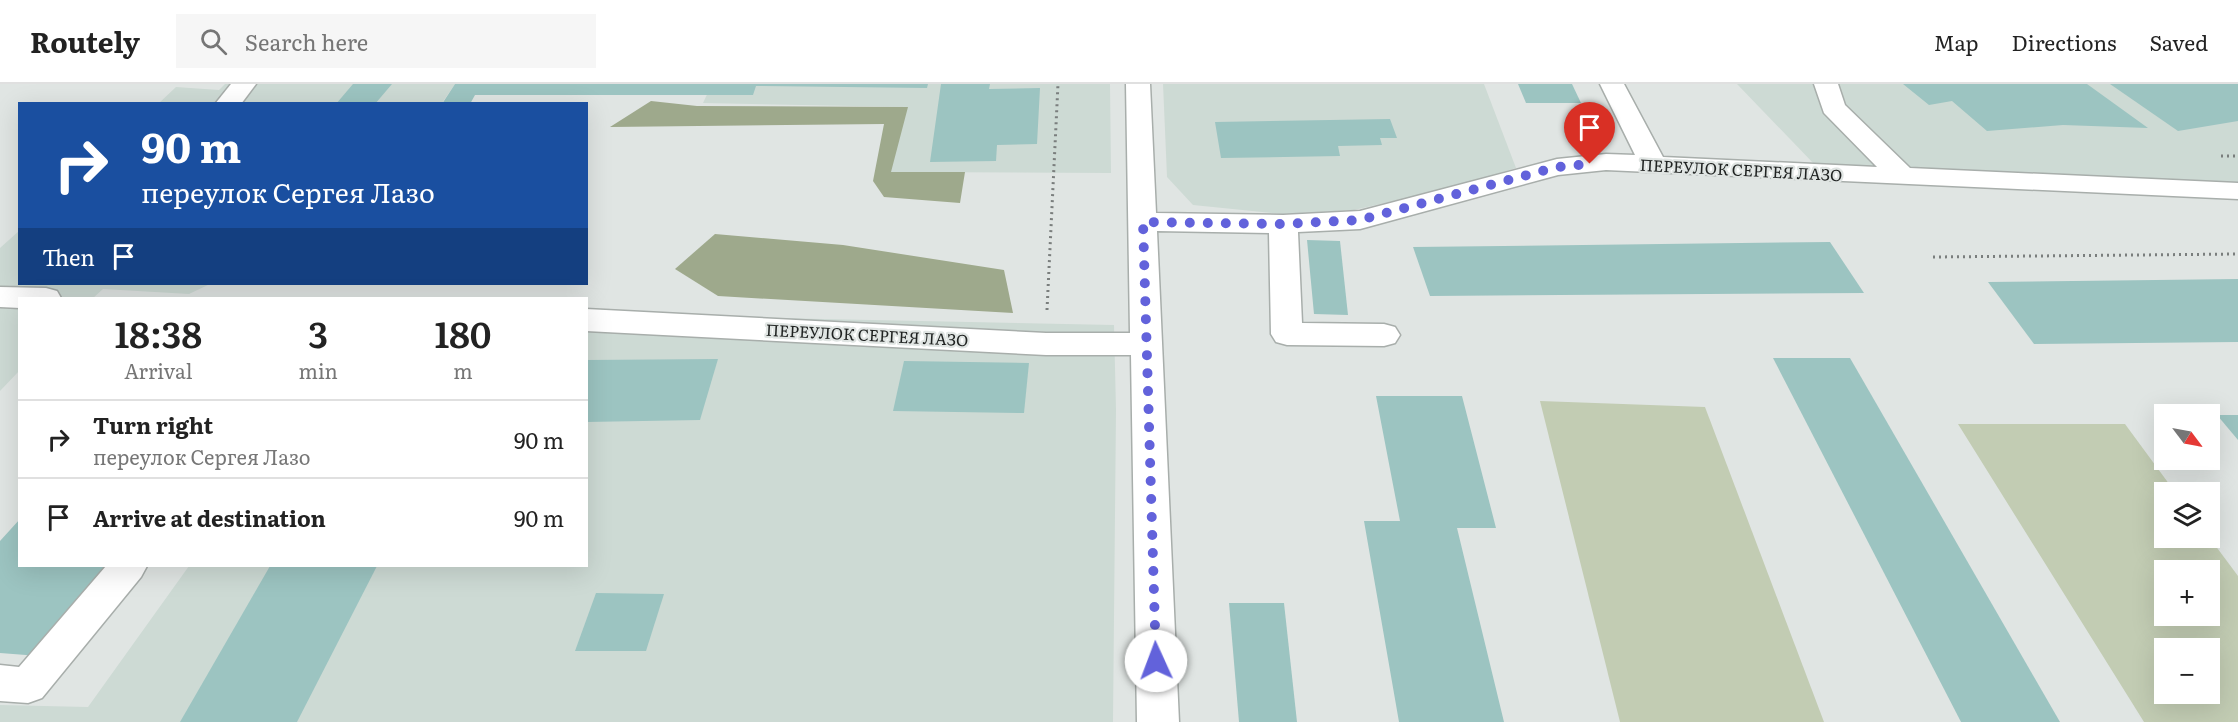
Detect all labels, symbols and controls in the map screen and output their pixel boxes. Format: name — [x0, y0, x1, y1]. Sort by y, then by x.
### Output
search box — [176, 14, 596, 68]
text: Routely — [30, 20, 140, 62]
icon: search — [197, 25, 230, 58]
text: Search here — [245, 25, 368, 58]
text: Map — [1934, 26, 1979, 57]
text: Directions — [2012, 26, 2117, 57]
text: Saved — [2150, 26, 2208, 57]
pin — [1564, 102, 1615, 164]
icon: arrive — [1573, 111, 1606, 144]
text: 90 m — [141, 114, 241, 176]
icon: right — [42, 126, 120, 204]
street label: ПЕРЕУЛОК СЕРГЕЯ ЛАЗО — [1639, 152, 1843, 186]
text: переулок Сергея Лазо — [141, 171, 435, 211]
text: Then — [42, 240, 95, 273]
icon: arrive — [107, 240, 140, 273]
text: 18:38 — [115, 306, 202, 359]
text: 3 — [308, 306, 328, 359]
text: 180 — [434, 306, 491, 359]
street label: ПЕРЕУЛОК СЕРГЕЯ ЛАЗО — [765, 317, 969, 351]
text: Arrival — [124, 355, 192, 385]
text: min — [299, 355, 338, 385]
text: m — [453, 355, 473, 385]
north arrow — [2154, 404, 2220, 470]
map controls — [2154, 404, 2220, 704]
text: Turn right — [93, 408, 213, 441]
icon: right — [42, 423, 75, 456]
text: 90 m — [514, 423, 564, 456]
text: переулок Сергея Лазо — [93, 441, 311, 471]
button: layers — [2154, 482, 2220, 548]
icon: arrive — [42, 501, 75, 534]
text: Arrive at destination — [93, 501, 326, 534]
text: 90 m — [514, 501, 564, 534]
button: + — [2154, 560, 2220, 626]
position arrow — [1124, 629, 1188, 693]
button: − — [2154, 638, 2220, 704]

